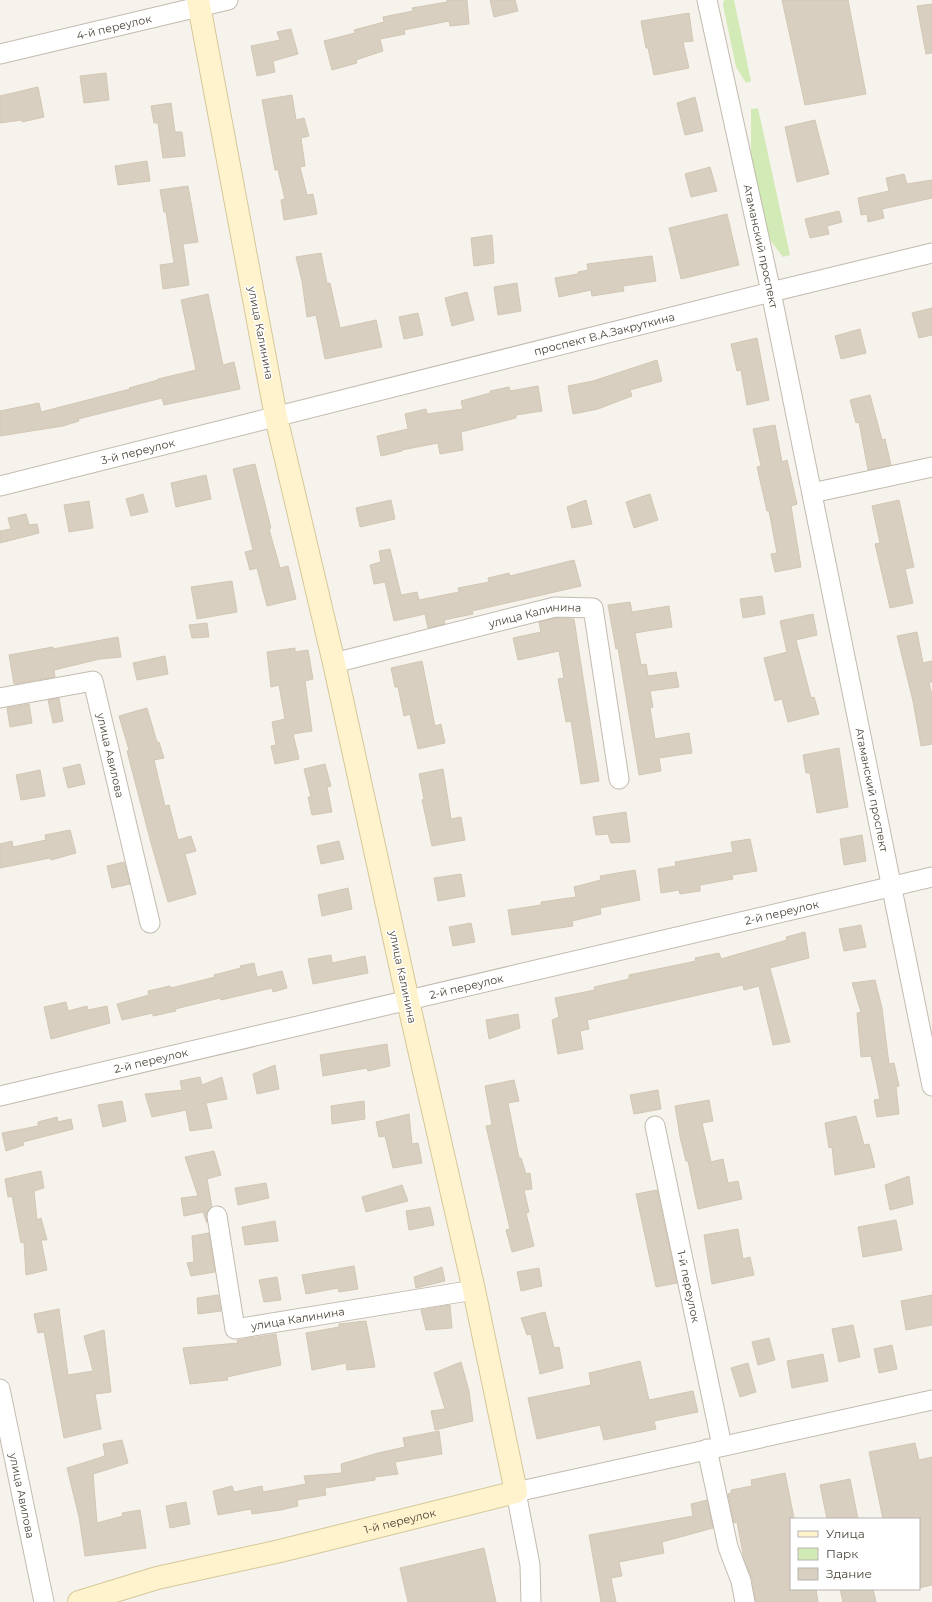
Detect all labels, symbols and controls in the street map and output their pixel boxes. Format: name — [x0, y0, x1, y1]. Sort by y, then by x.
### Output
street label: 4-й переулок — [75, 11, 153, 43]
street label: Атаманский проспект — [741, 183, 781, 310]
street label: улица Калинина — [245, 284, 277, 381]
street label: проспект В.А.Закруткина — [532, 310, 676, 358]
street label: 3-й переулок — [99, 435, 177, 467]
street label: улица Калинина — [486, 600, 582, 631]
street label: улица Авилова — [94, 711, 127, 799]
street label: Атаманский проспект — [853, 727, 892, 854]
street label: 2-й переулок — [743, 897, 821, 928]
street label: улица Калинина — [386, 928, 420, 1025]
street label: 2-й переулок — [428, 971, 505, 1002]
street label: 2-й переулок — [113, 1045, 190, 1076]
street label: 1-й переулок — [674, 1249, 703, 1324]
street label: улица Калинина — [249, 1304, 346, 1333]
street label: улица Авилова — [6, 1451, 38, 1540]
street label: 1-й переулок — [362, 1505, 438, 1537]
legend — [790, 1518, 920, 1590]
text: Улица — [826, 1526, 865, 1541]
text: Парк — [826, 1546, 858, 1561]
text: Здание — [826, 1566, 872, 1581]

